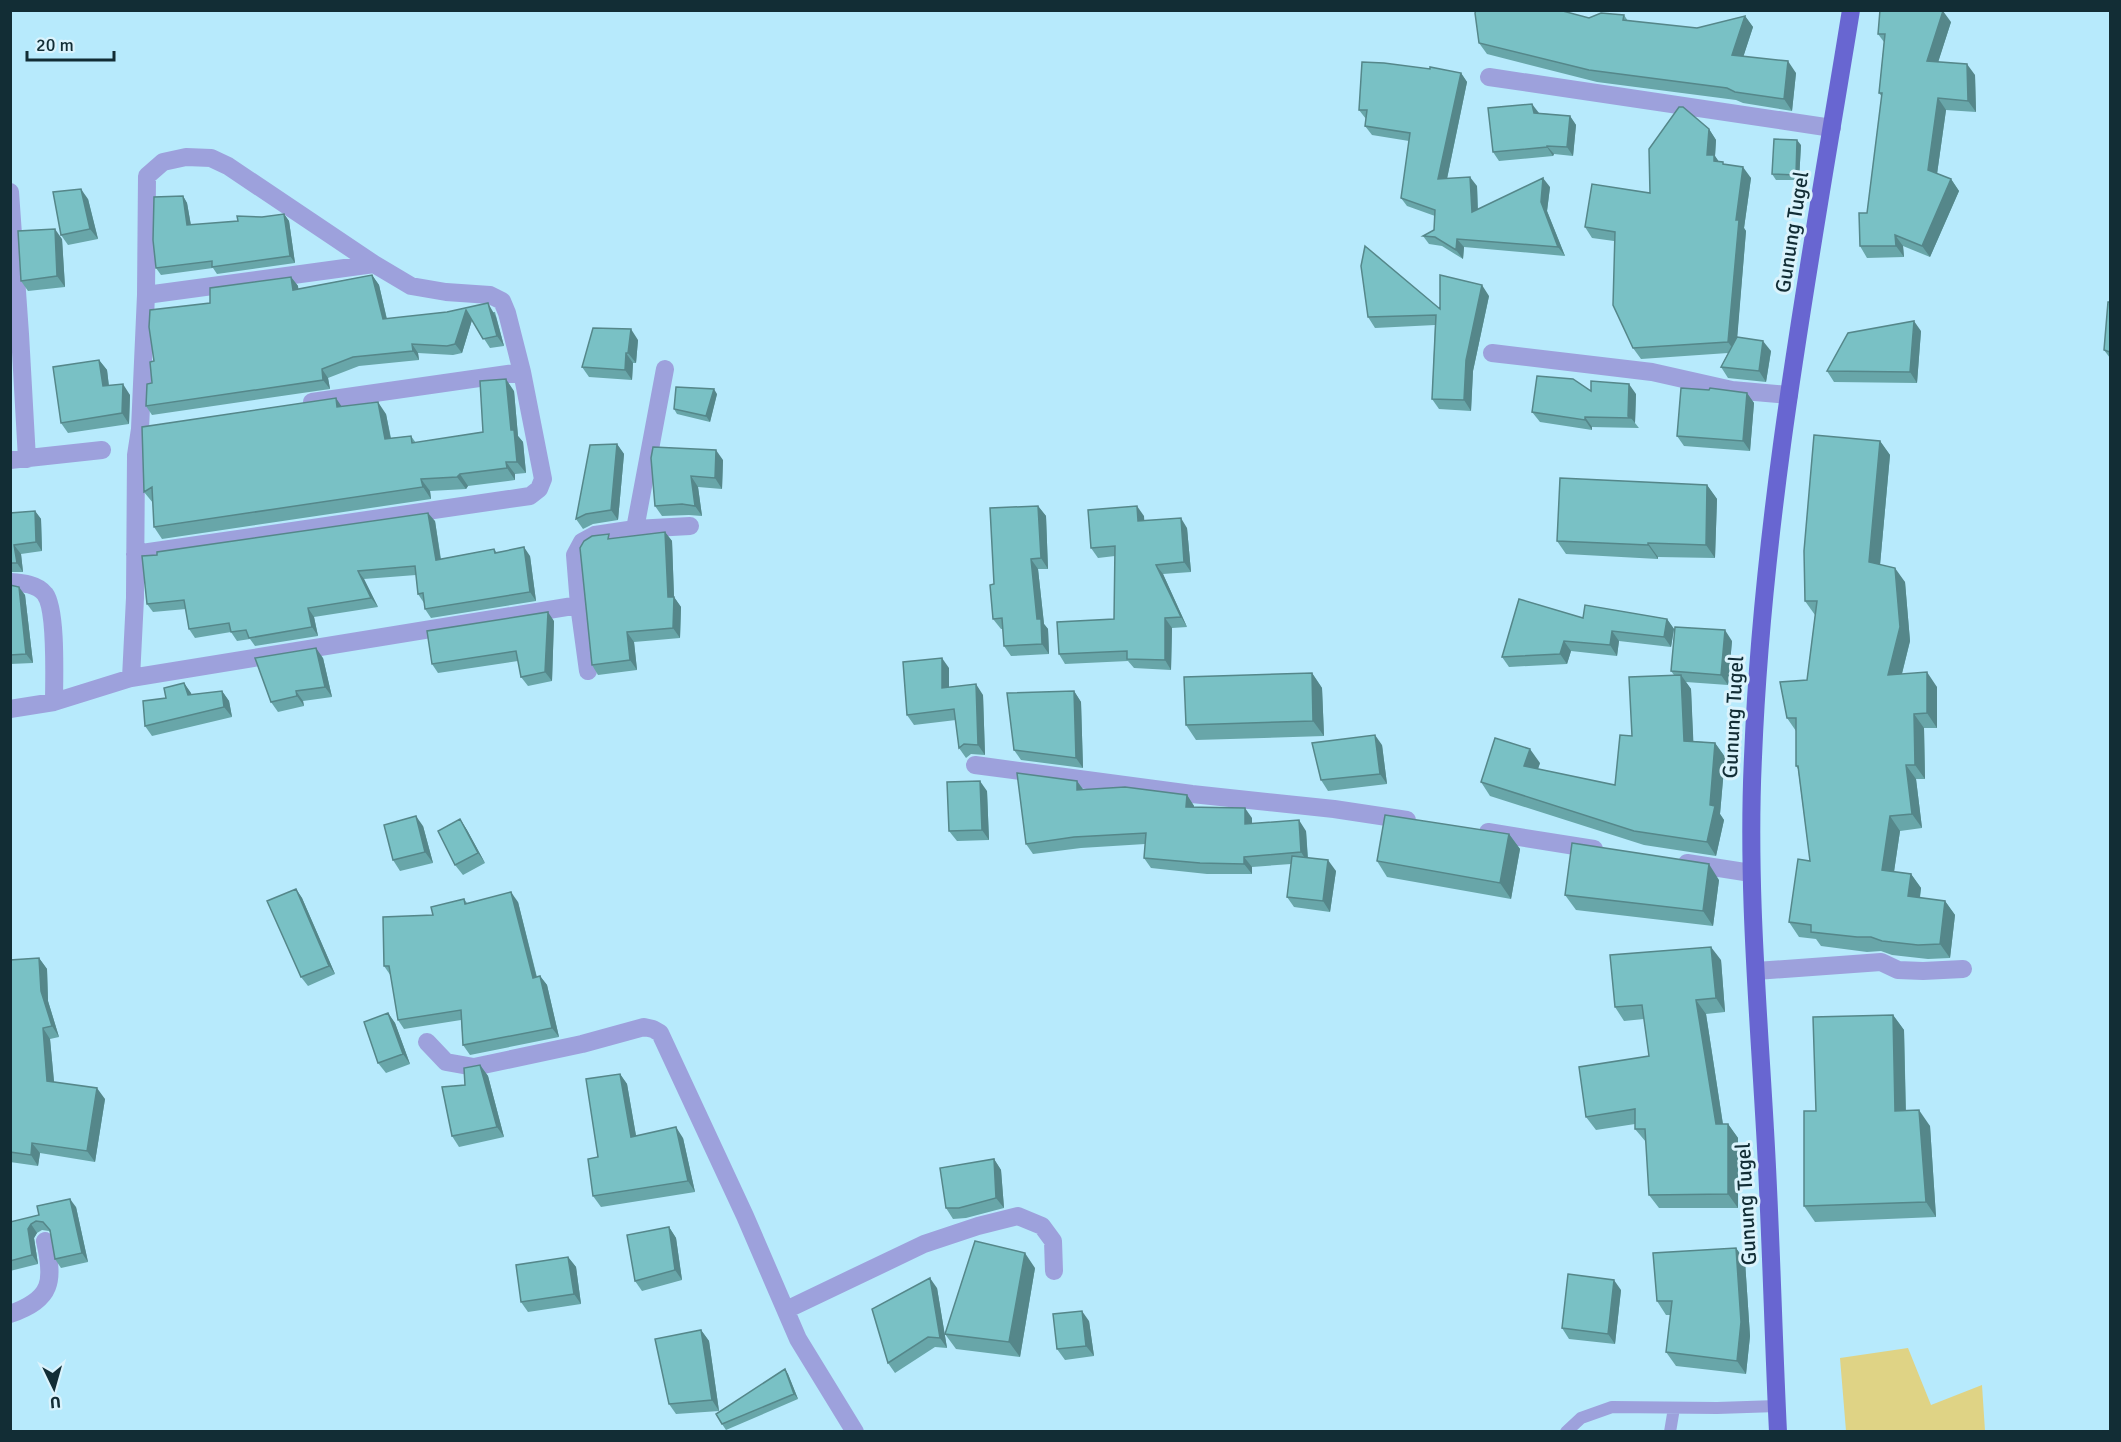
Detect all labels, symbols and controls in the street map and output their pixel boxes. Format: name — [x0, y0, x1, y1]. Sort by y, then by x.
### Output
scale bar — [27, 24, 114, 62]
text: 20 m — [36, 34, 74, 56]
street label: Gunung Tugel — [1770, 169, 1814, 295]
street label: Gunung Tugel — [1717, 655, 1749, 779]
street label: Gunung Tugel — [1730, 1142, 1762, 1266]
north arrow — [24, 1358, 84, 1418]
text: U — [49, 1392, 61, 1412]

